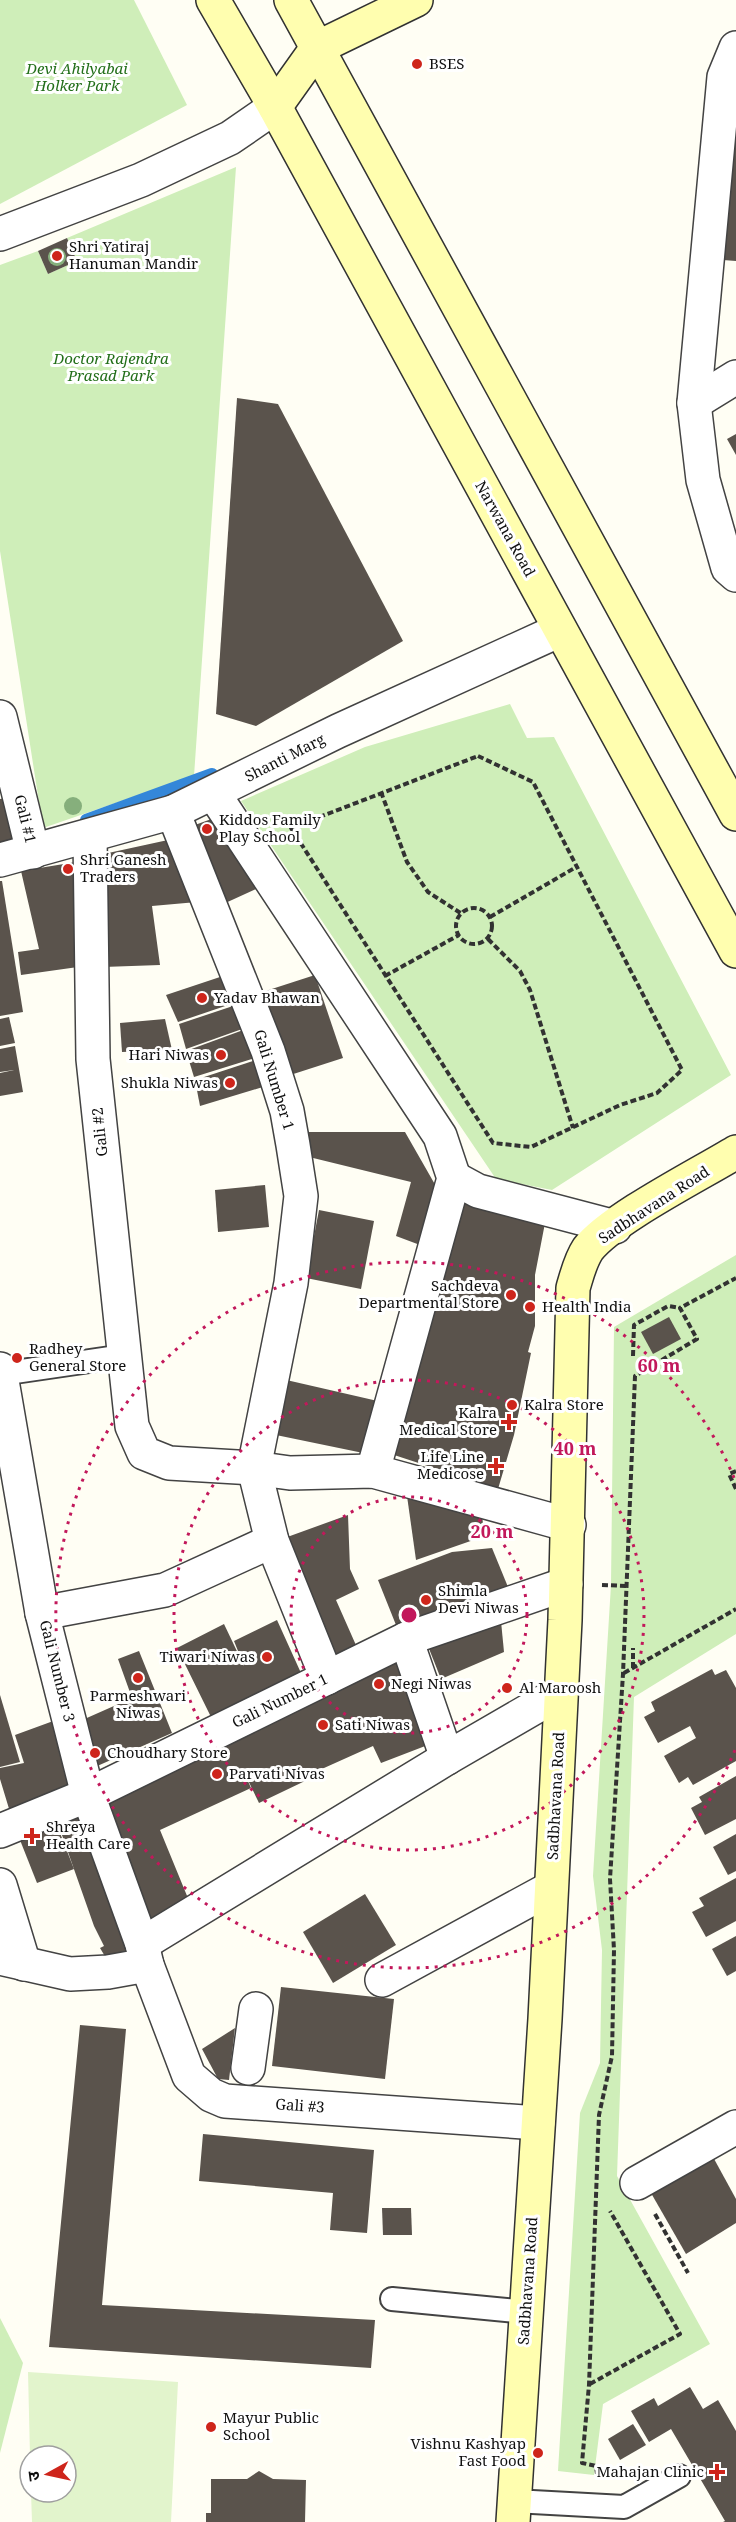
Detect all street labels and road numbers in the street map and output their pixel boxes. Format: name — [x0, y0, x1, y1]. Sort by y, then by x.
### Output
street label: Narwana Road — [471, 477, 540, 580]
street label: Shanti Marg — [241, 728, 328, 786]
street label: Gali #1 — [10, 792, 42, 845]
street label: Gali Number 1 — [250, 1027, 300, 1132]
street label: Gali #2 — [86, 1107, 112, 1158]
street label: Sadbhavana Road — [594, 1161, 713, 1247]
street label: Gali Number 3 — [36, 1618, 80, 1724]
street label: Gali Number 1 — [228, 1668, 331, 1732]
street label: Sadbhavana Road — [542, 1731, 568, 1861]
street label: Gali #3 — [275, 2093, 325, 2117]
street label: Sadbhavana Road — [513, 2216, 541, 2346]

